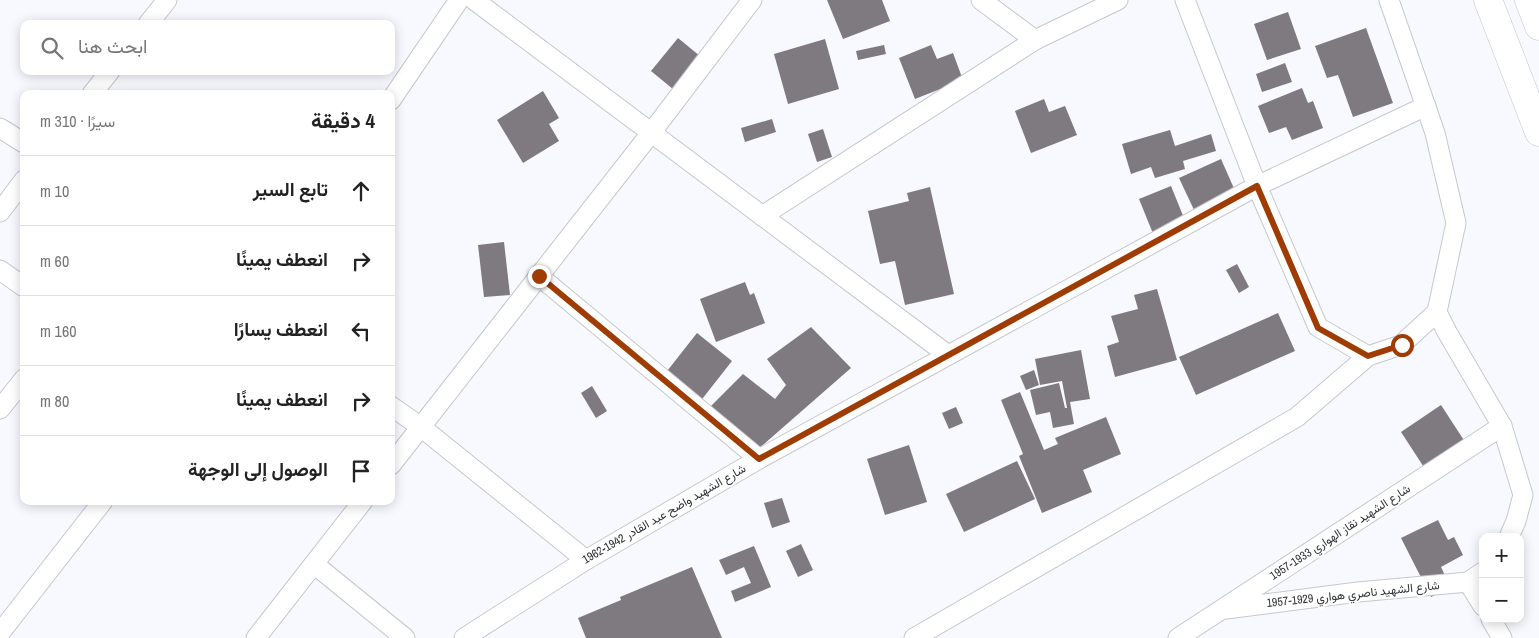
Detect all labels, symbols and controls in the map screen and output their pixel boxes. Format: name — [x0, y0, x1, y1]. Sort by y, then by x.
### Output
search box — [20, 20, 395, 75]
text: ابحث هنا — [78, 33, 148, 59]
icon: search — [38, 34, 66, 62]
text: 4 دقيقة — [311, 106, 375, 135]
text: سيرًا · 310 m — [40, 110, 115, 132]
text: تابع السير — [253, 176, 328, 202]
icon: ahead — [347, 177, 375, 205]
text: 10 m — [40, 180, 69, 202]
text: انعطف يمينًا — [236, 246, 328, 272]
icon: right — [347, 247, 375, 275]
text: 60 m — [40, 250, 69, 272]
route end — [528, 265, 551, 288]
text: انعطف يسارًا — [234, 316, 328, 342]
icon: left — [347, 317, 375, 345]
text: 160 m — [40, 320, 76, 342]
route start — [1391, 334, 1414, 357]
text: انعطف يمينًا — [236, 386, 328, 412]
icon: right — [347, 387, 375, 415]
text: 80 m — [40, 390, 69, 412]
text: الوصول إلى الوجهة — [188, 456, 328, 482]
icon: arrive — [347, 457, 375, 485]
street label: شارع الشهيد واضح عبد القادر 1942-1962 — [579, 460, 749, 568]
street label: شارع الشهيد نقاز الهواري 1933-1957 — [1267, 480, 1415, 585]
map controls — [1479, 533, 1524, 623]
button: + — [1479, 533, 1524, 578]
street label: شارع الشهيد ناصري هواري 1929-1957 — [1266, 577, 1441, 613]
button: − — [1479, 578, 1524, 623]

